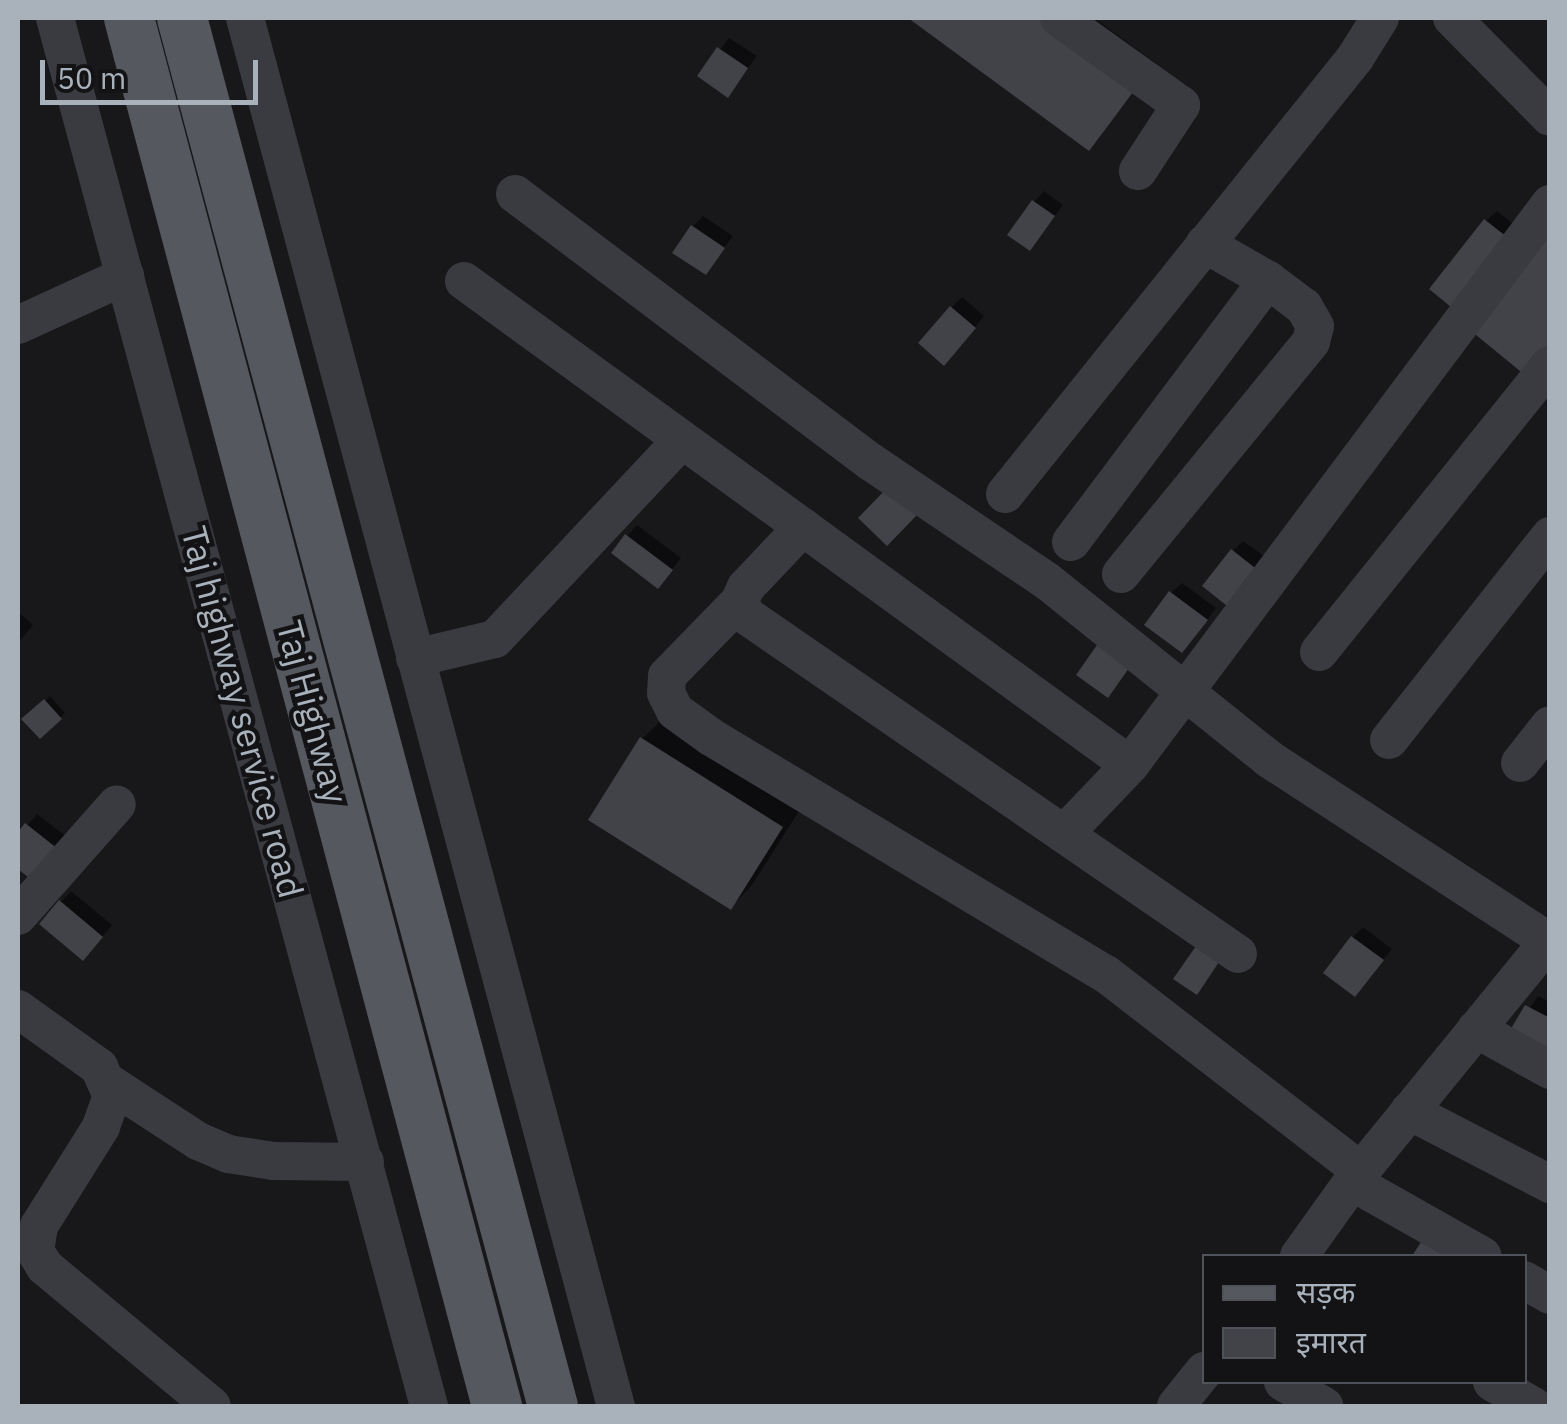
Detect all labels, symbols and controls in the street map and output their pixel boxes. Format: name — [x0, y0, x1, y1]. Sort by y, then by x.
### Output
scale bar — [45, 40, 262, 102]
text: 50 m — [57, 58, 126, 97]
street label: Taj highway service road — [173, 522, 313, 902]
street label: Taj Highway — [268, 616, 358, 808]
legend — [1202, 1254, 1527, 1384]
text: सड़क — [1296, 1272, 1355, 1311]
text: इमारत — [1296, 1322, 1366, 1361]

